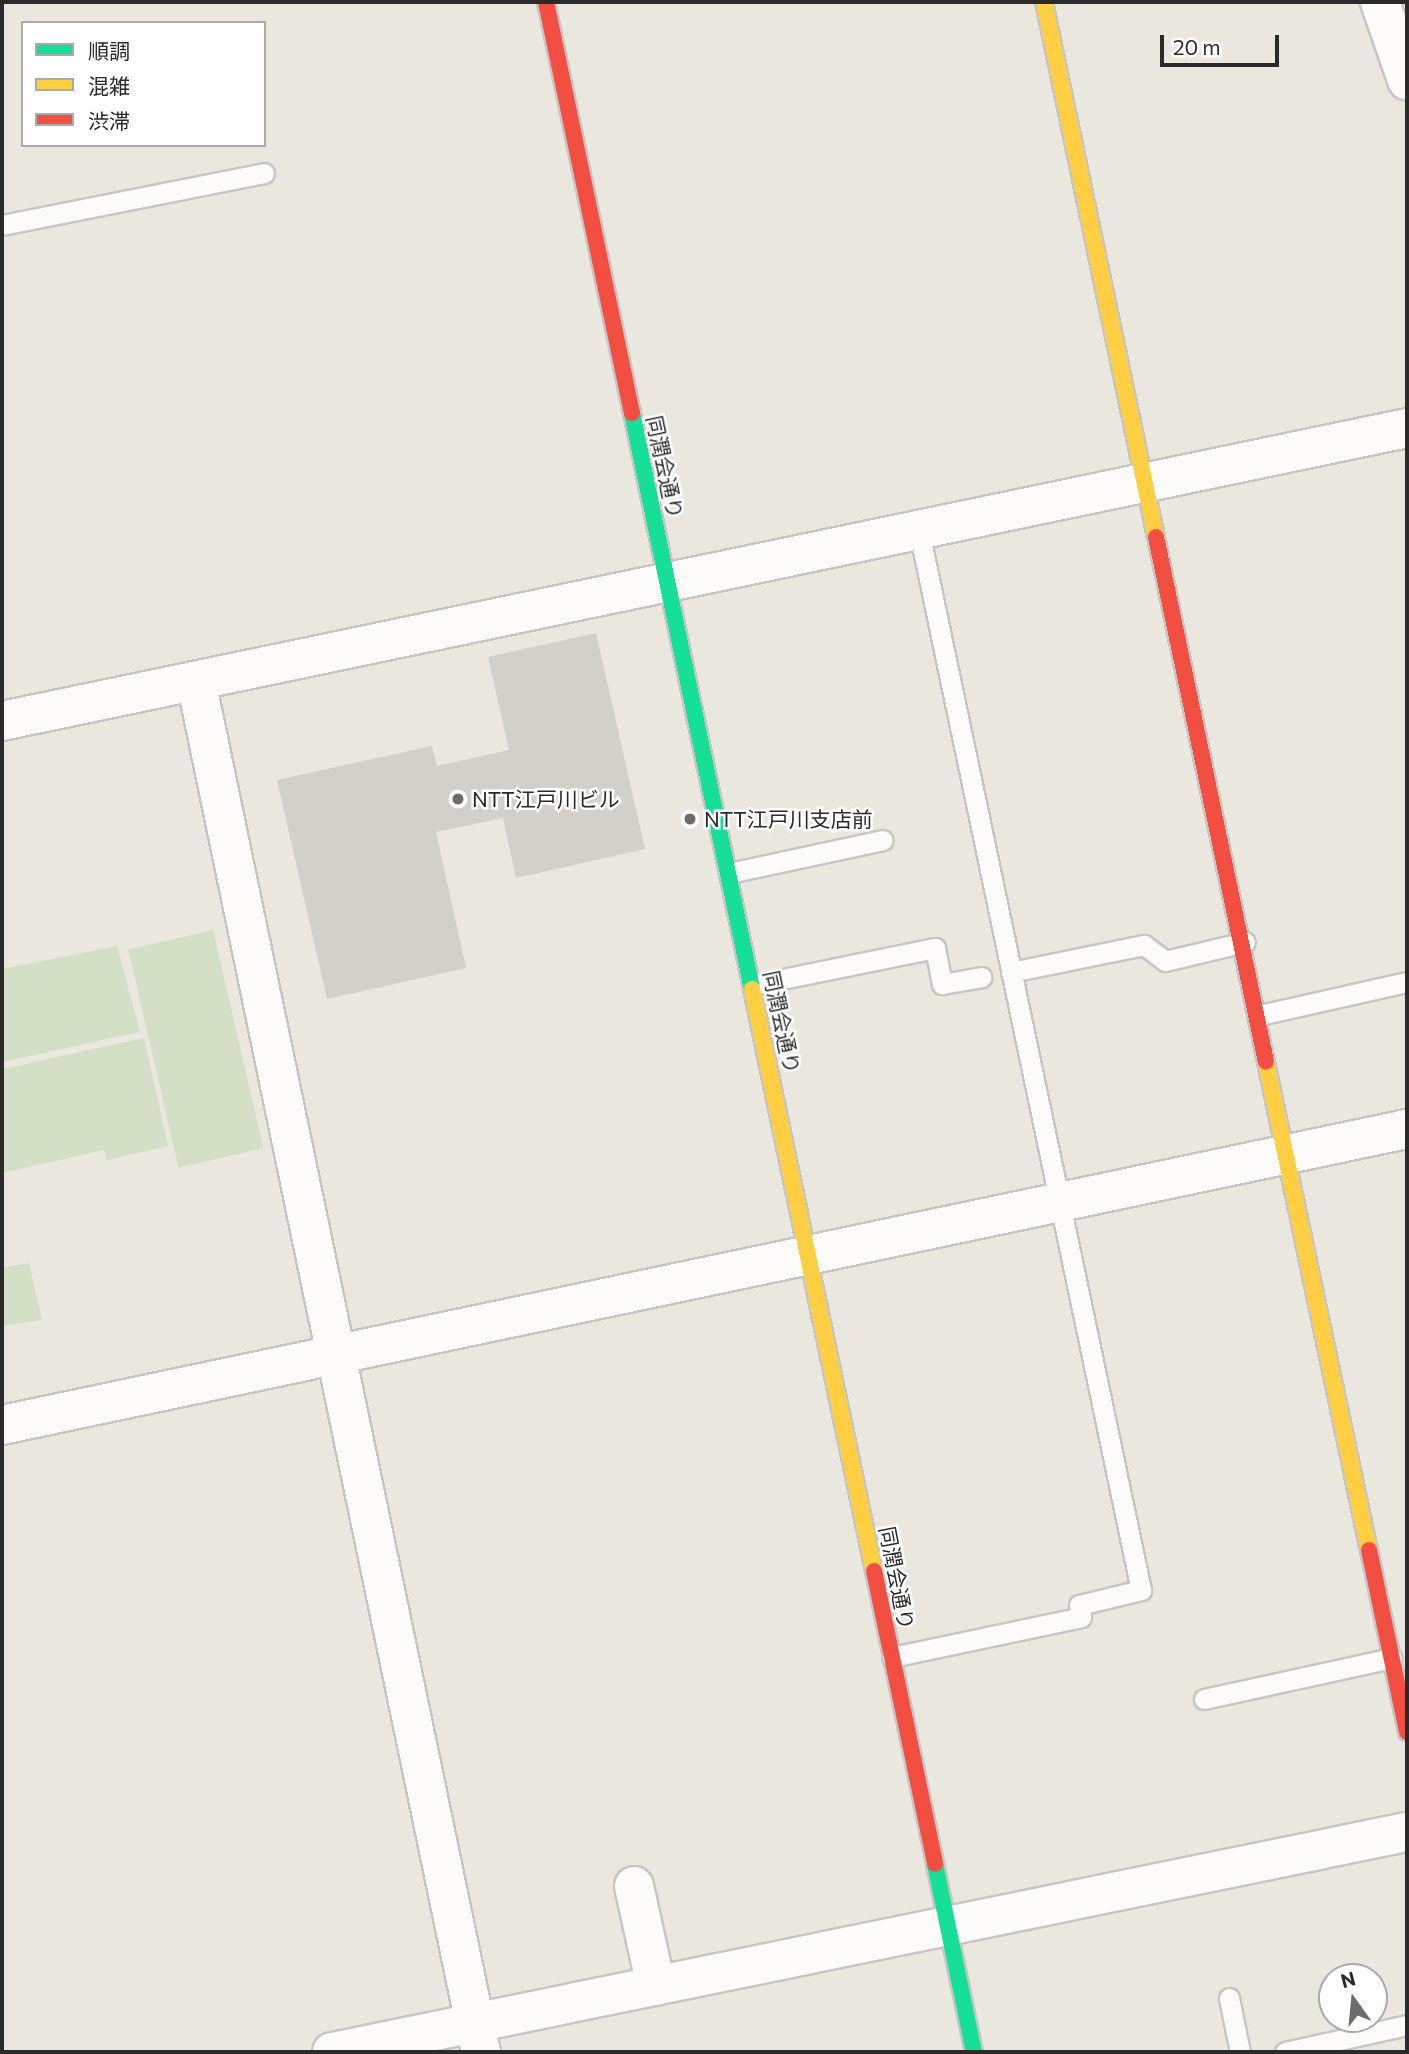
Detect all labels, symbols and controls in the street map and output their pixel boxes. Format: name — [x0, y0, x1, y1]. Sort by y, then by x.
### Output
legend — [21, 21, 266, 147]
scale bar — [1164, 21, 1283, 65]
text: 20 m — [1173, 34, 1221, 59]
text: 順調 — [88, 38, 130, 63]
text: 混雑 — [88, 73, 130, 98]
text: 渋滞 — [88, 108, 130, 133]
street label: 同潤会通り — [642, 413, 688, 521]
place label: NTT江戸川ビル — [472, 786, 620, 812]
marker: NTT江戸川ビル — [450, 791, 466, 807]
place label: NTT江戸川支店前 — [704, 806, 873, 832]
marker: NTT江戸川支店前 — [682, 811, 698, 827]
street label: 同潤会通り — [759, 968, 805, 1076]
street label: 同潤会通り — [875, 1524, 919, 1632]
north arrow — [1318, 1963, 1388, 2033]
text: N — [1338, 1966, 1358, 1992]

